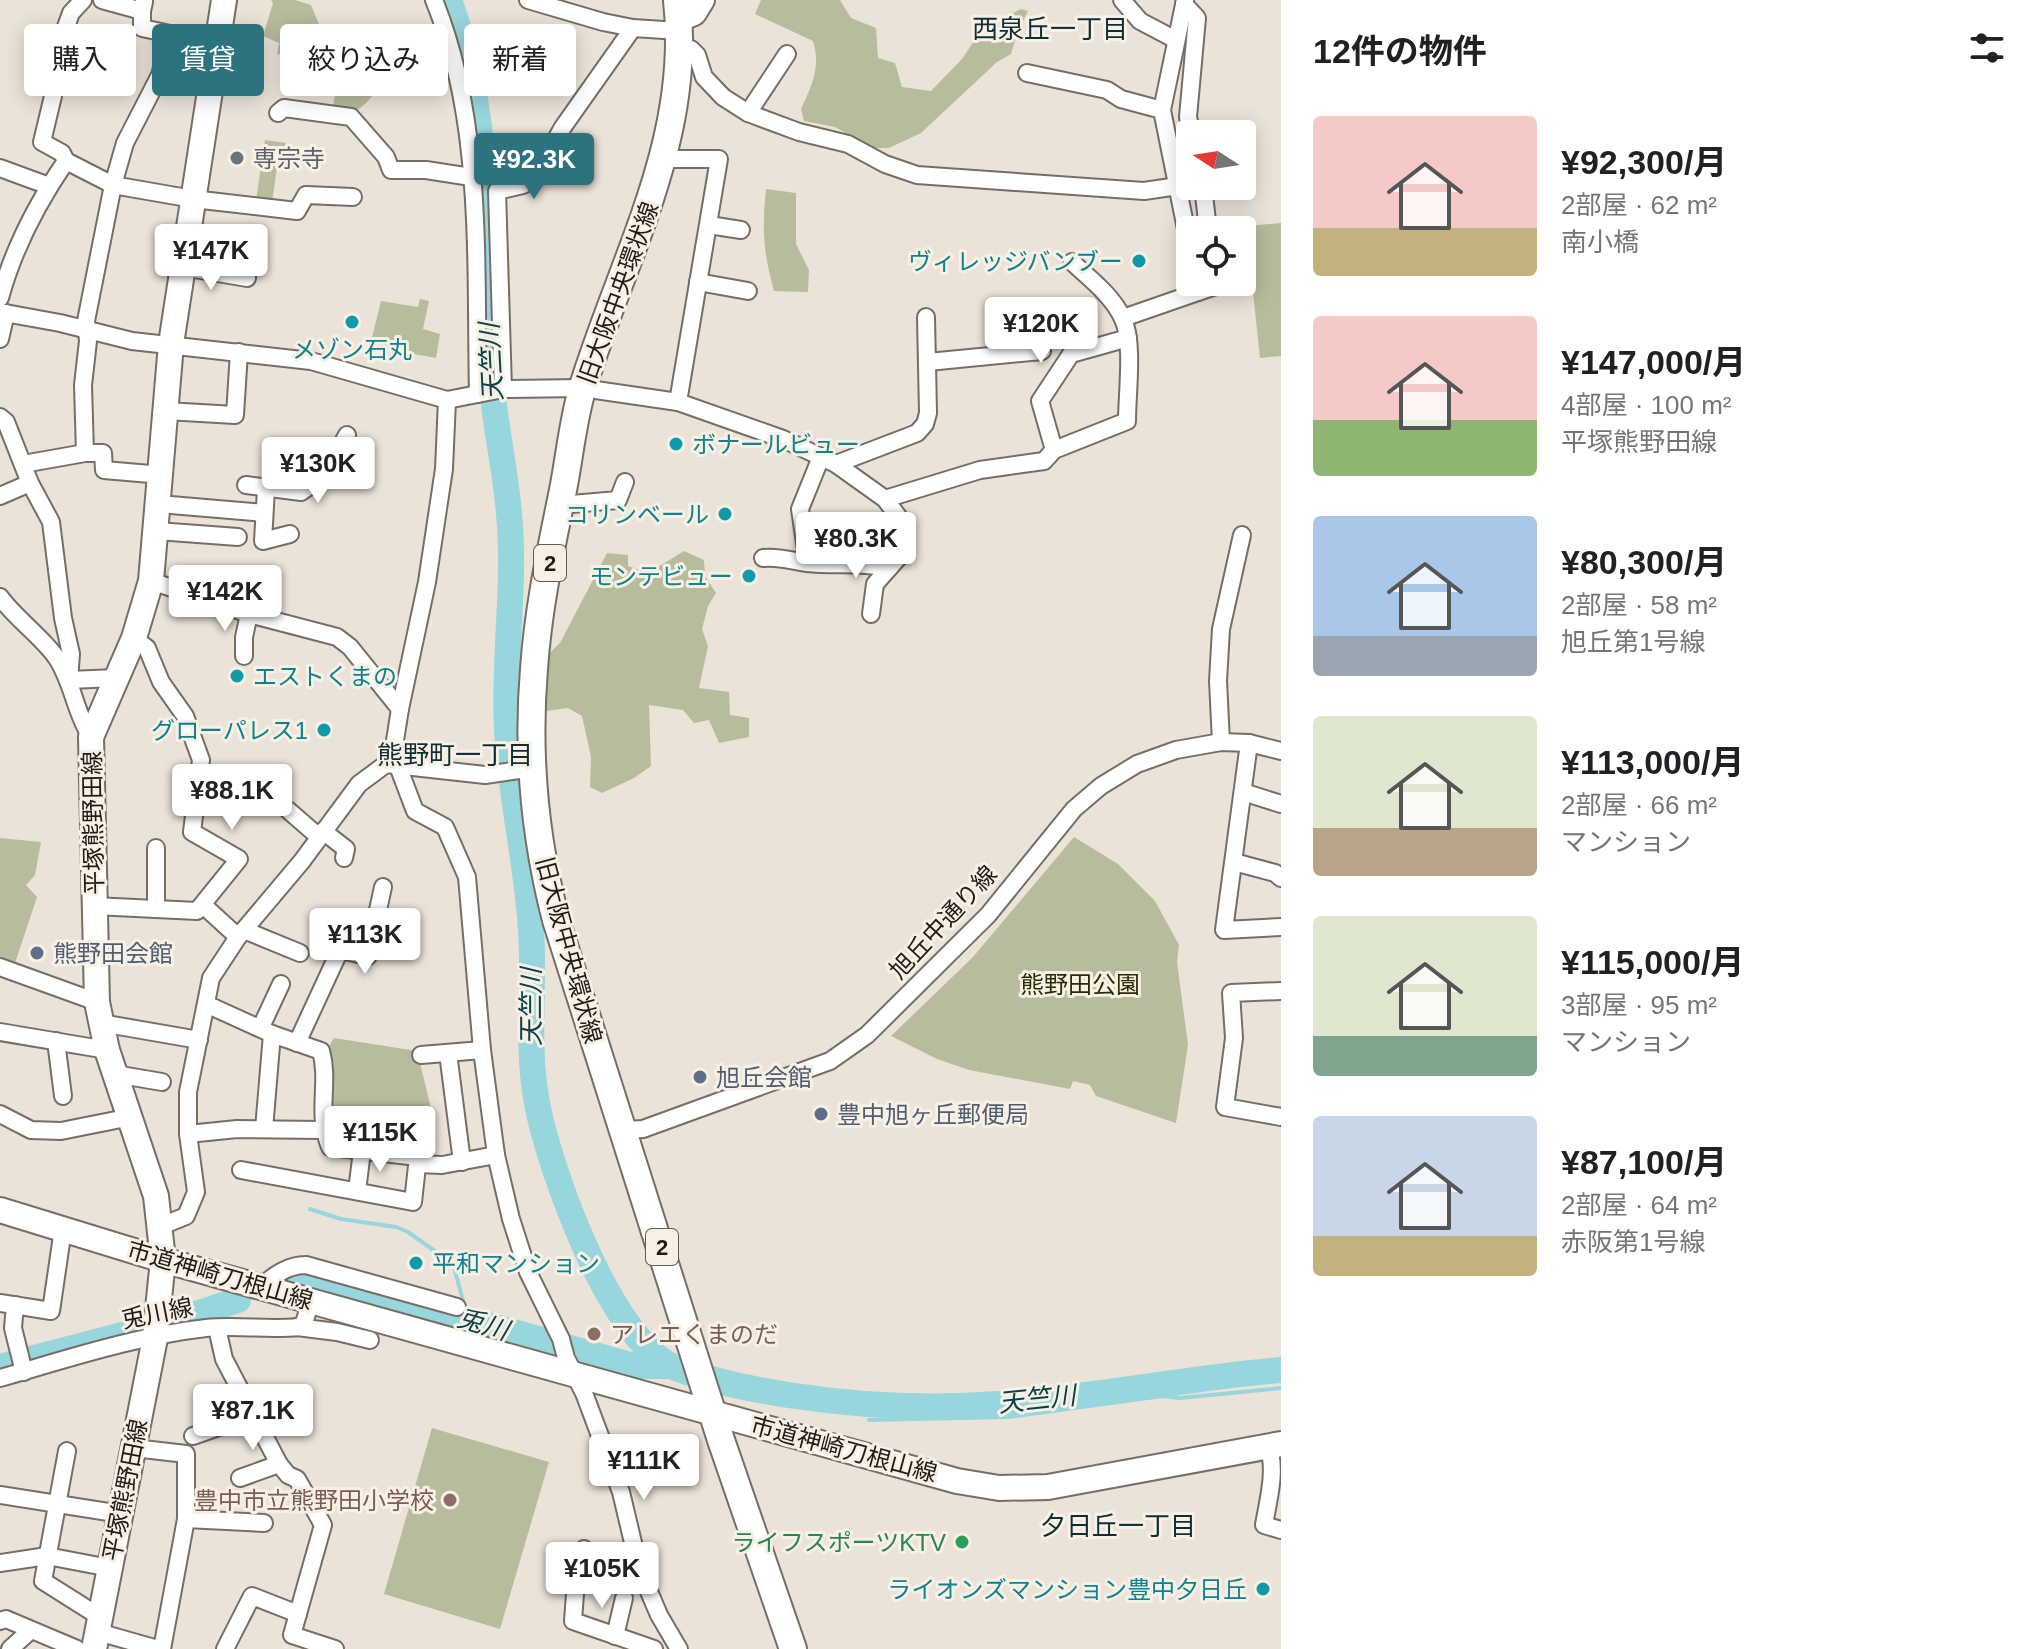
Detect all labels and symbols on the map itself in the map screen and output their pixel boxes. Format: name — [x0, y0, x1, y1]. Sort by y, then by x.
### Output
district label: 西泉丘一丁目 — [972, 14, 1128, 44]
north arrow — [1176, 120, 1256, 200]
pin: ¥92.3K — [469, 133, 599, 201]
place label: 専宗寺 — [253, 145, 325, 172]
marker: 専宗寺 — [228, 149, 246, 167]
street label: 旧大阪中央環状線 — [572, 198, 664, 388]
pin: ¥147K — [155, 224, 267, 292]
place label: ヴィレッジバンブー — [908, 248, 1123, 275]
marker: ヴィレッジバンブー — [1130, 252, 1148, 270]
pin: ¥120K — [985, 297, 1097, 365]
marker: メゾン石丸 — [343, 313, 361, 331]
water label: 天竺川 — [474, 319, 508, 402]
place label: メゾン石丸 — [292, 336, 412, 363]
place label: ボナールビュー — [692, 431, 860, 458]
marker: ボナールビュー — [667, 435, 685, 453]
pin: ¥130K — [262, 437, 374, 505]
place label: コリンベール — [565, 501, 709, 528]
marker: コリンベール — [716, 505, 734, 523]
pin: ¥80.3K — [791, 512, 921, 580]
road number: 2 — [534, 545, 566, 581]
place label: モンテビュー — [589, 563, 733, 590]
pin: ¥142K — [169, 565, 281, 633]
marker: モンテビュー — [740, 567, 758, 585]
place label: エストくまの — [253, 663, 397, 690]
marker: エストくまの — [228, 667, 246, 685]
place label: グローパレス1 — [151, 717, 308, 744]
marker: グローパレス1 — [315, 721, 333, 739]
district label: 熊野町一丁目 — [377, 740, 533, 770]
street label: 平塚熊野田線 — [78, 751, 108, 895]
pin: ¥88.1K — [167, 764, 297, 832]
street label: 旧大阪中央環状線 — [531, 854, 607, 1046]
street label: 旭丘中通り線 — [884, 860, 1002, 984]
pin: ¥113K — [309, 908, 421, 976]
place label: 熊野田会館 — [53, 940, 173, 967]
marker: 熊野田会館 — [28, 944, 46, 962]
water label: 天竺川 — [516, 965, 546, 1046]
park label: 熊野田公園 — [1020, 971, 1140, 998]
place label: 旭丘会館 — [716, 1064, 812, 1091]
marker: 旭丘会館 — [691, 1068, 709, 1086]
place label: 豊中旭ヶ丘郵便局 — [837, 1101, 1029, 1128]
marker: 豊中旭ヶ丘郵便局 — [812, 1105, 830, 1123]
pin: ¥115K — [324, 1106, 436, 1174]
road number: 2 — [646, 1229, 678, 1265]
street label: 市道神崎刀根山線 — [124, 1236, 316, 1314]
place label: 平和マンション — [432, 1250, 600, 1277]
marker: 平和マンション — [407, 1254, 425, 1272]
street label: 兎川線 — [119, 1293, 195, 1333]
water label: 兎川 — [454, 1302, 515, 1346]
place label: アレエくまのだ — [610, 1321, 778, 1348]
marker: アレエくまのだ — [585, 1325, 603, 1343]
water label: 天竺川 — [997, 1380, 1080, 1418]
pin: ¥87.1K — [188, 1384, 318, 1452]
street label: 市道神崎刀根山線 — [748, 1411, 940, 1487]
street label: 平塚熊野田線 — [98, 1417, 152, 1563]
pin: ¥111K — [588, 1434, 700, 1502]
place label: 豊中市立熊野田小学校 — [194, 1487, 434, 1514]
marker: 豊中市立熊野田小学校 — [441, 1491, 459, 1509]
district label: 夕日丘一丁目 — [1040, 1511, 1196, 1541]
place label: ライフスポーツKTV — [732, 1529, 946, 1556]
marker: ライフスポーツKTV — [953, 1533, 971, 1551]
pin: ¥105K — [546, 1542, 658, 1610]
place label: ライオンズマンション豊中夕日丘 — [887, 1576, 1247, 1603]
marker: ライオンズマンション豊中夕日丘 — [1254, 1580, 1272, 1598]

